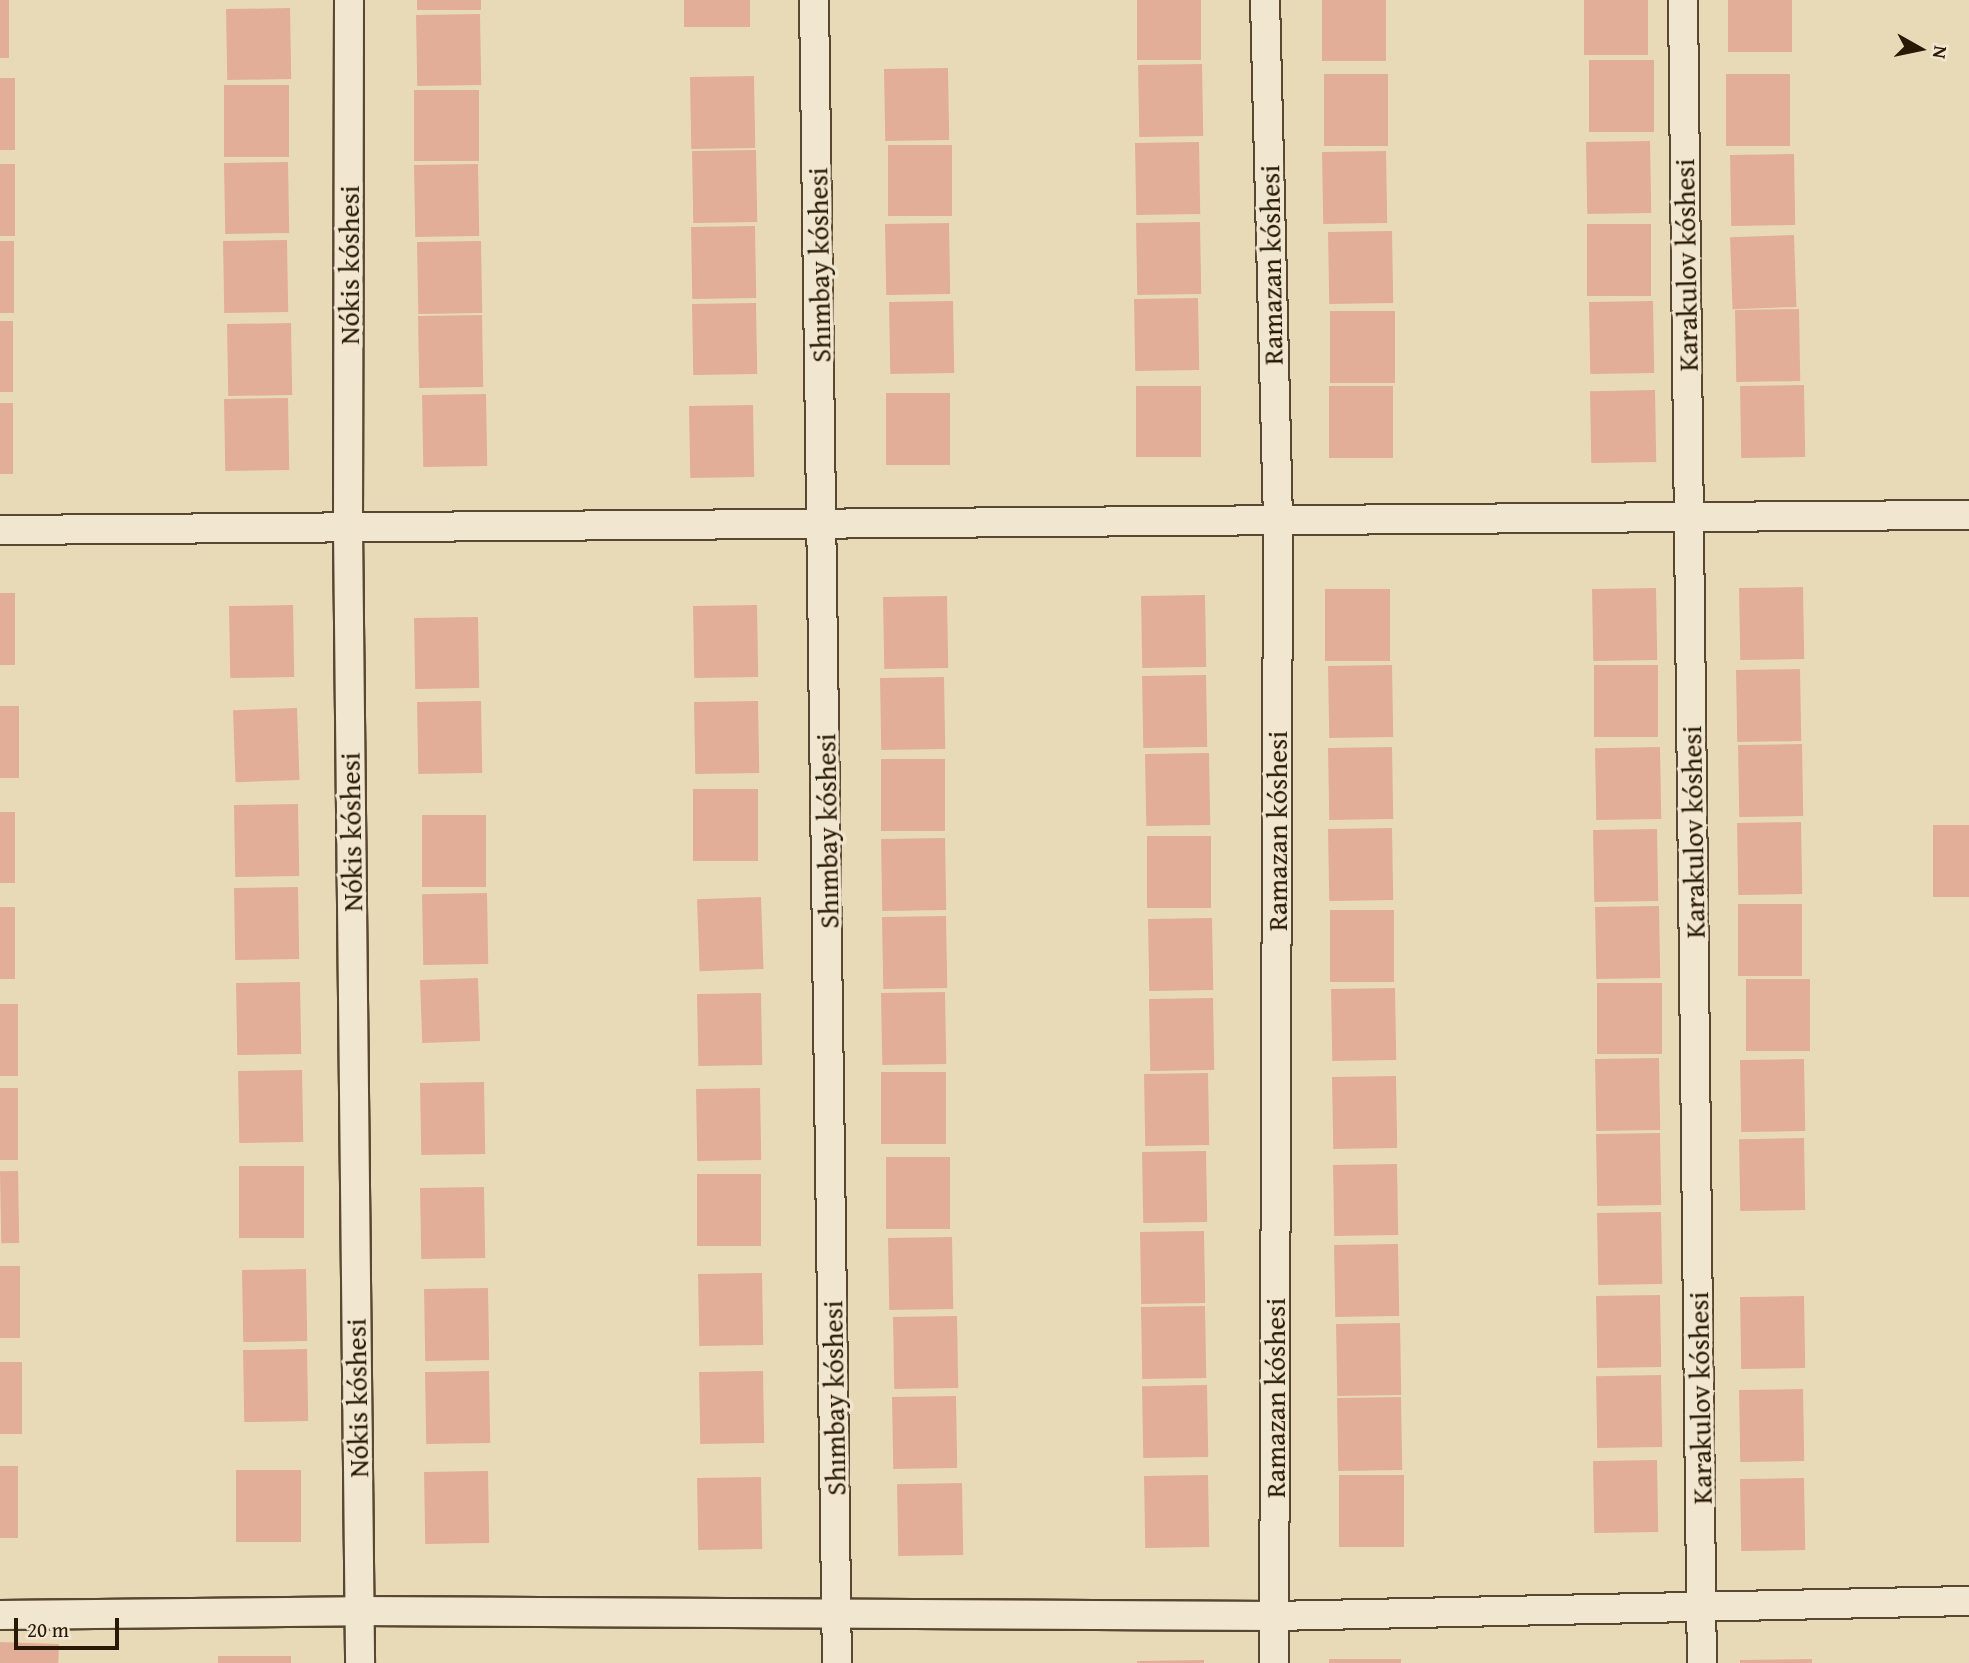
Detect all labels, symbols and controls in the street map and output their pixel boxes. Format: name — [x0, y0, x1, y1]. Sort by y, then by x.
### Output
north arrow — [1885, 14, 1955, 84]
text: N — [1926, 44, 1956, 61]
street label: Karakulov kóshesi — [1667, 158, 1705, 372]
street label: Ramazan kóshesi — [1252, 165, 1290, 365]
street label: Shımbay kóshesi — [800, 167, 838, 363]
street label: Nókis kóshesi — [332, 185, 366, 345]
street label: Karakulov kóshesi — [1674, 725, 1712, 939]
street label: Ramazan kóshesi — [1260, 731, 1294, 931]
street label: Shımbay kóshesi — [808, 733, 846, 929]
street label: Nókis kóshesi — [333, 752, 369, 912]
street label: Karakulov kóshesi — [1681, 1291, 1719, 1505]
street label: Ramazan kóshesi — [1258, 1298, 1292, 1498]
street label: Shımbay kóshesi — [815, 1300, 853, 1496]
street label: Nókis kóshesi — [339, 1318, 375, 1478]
scale bar — [18, 1604, 122, 1648]
text: 20 m — [27, 1614, 69, 1645]

